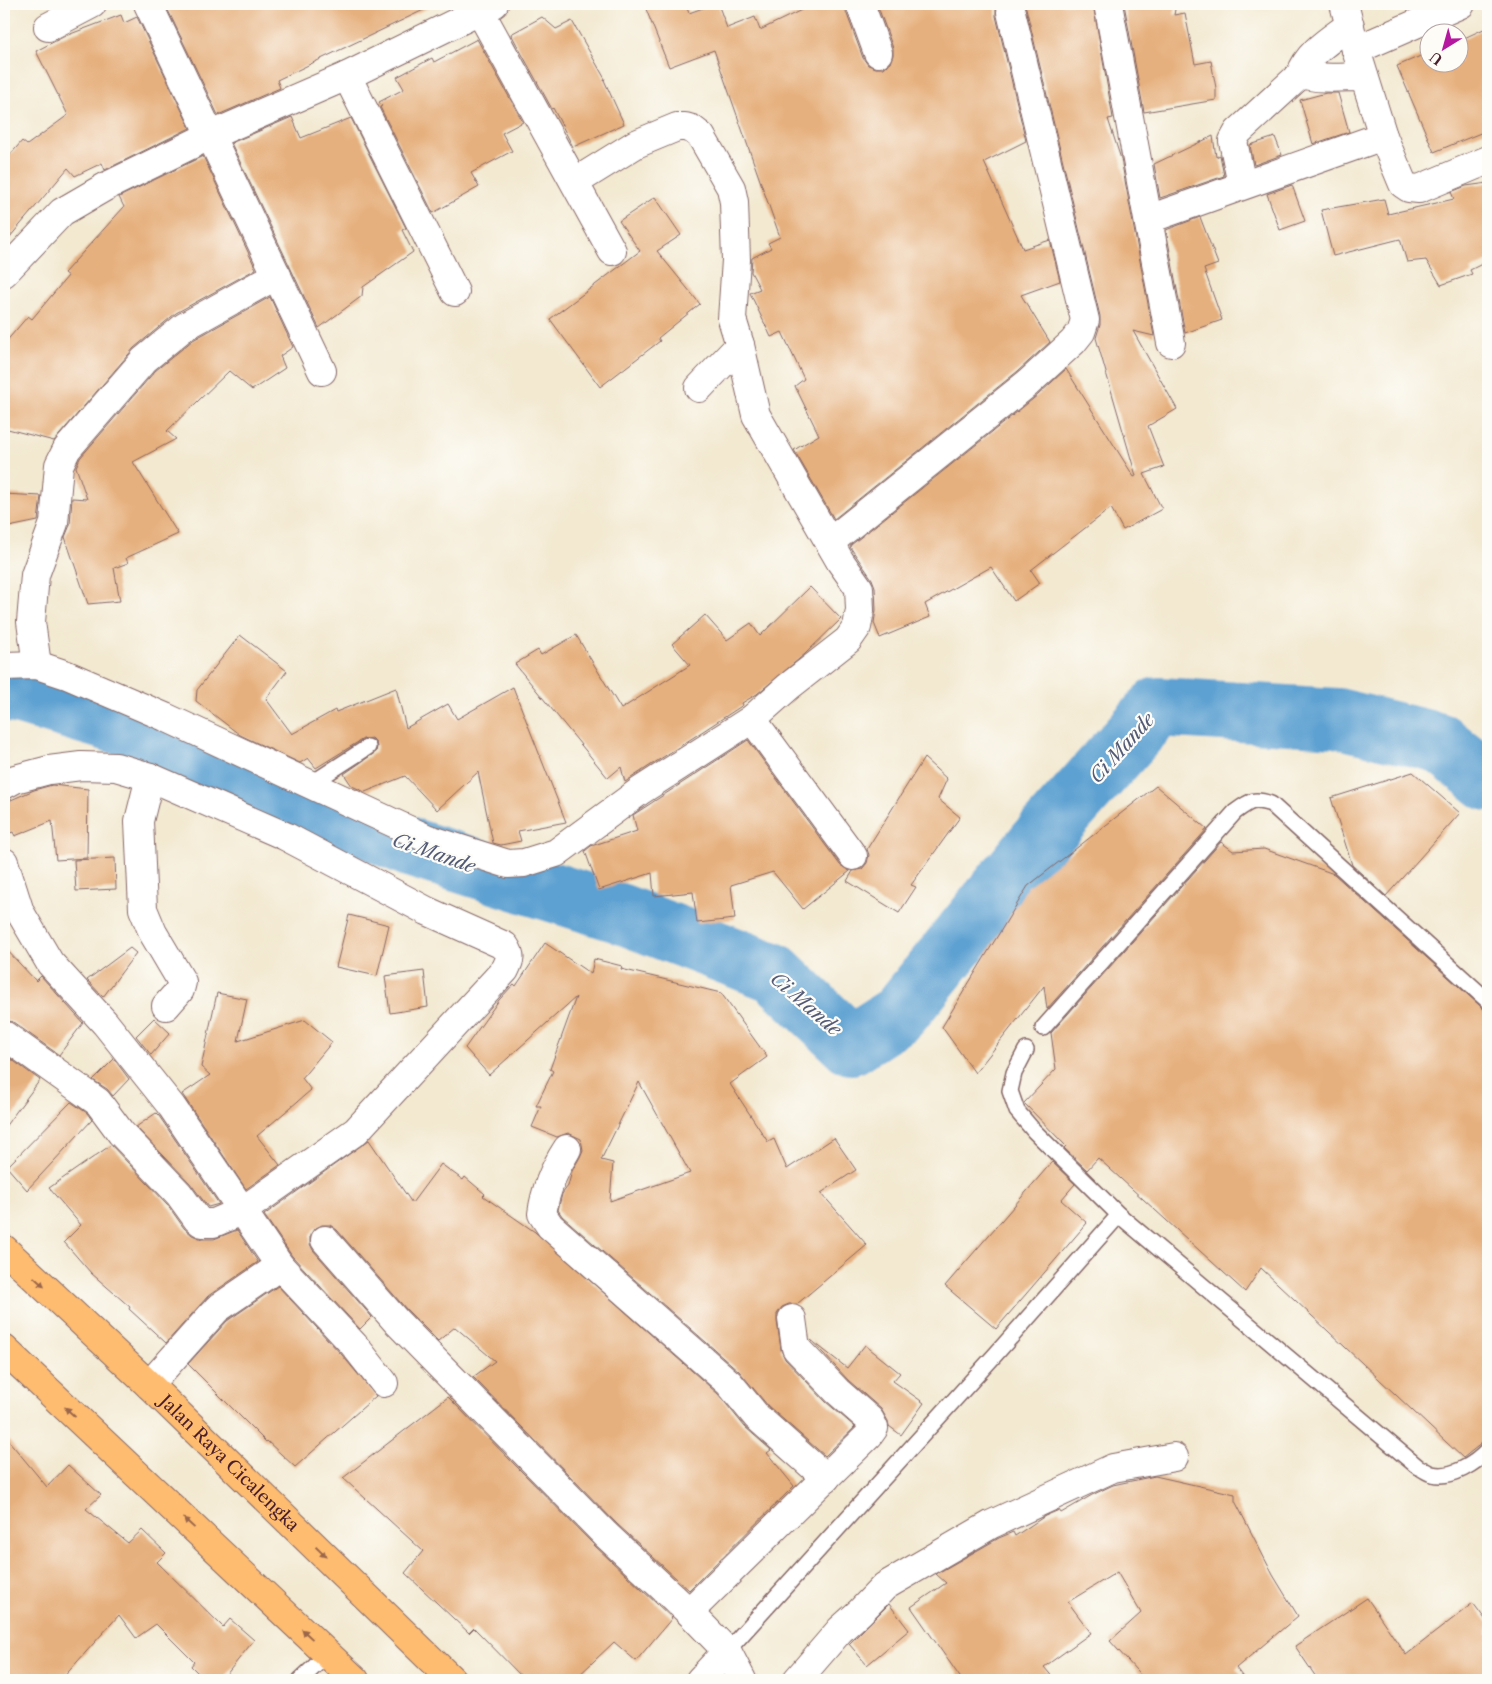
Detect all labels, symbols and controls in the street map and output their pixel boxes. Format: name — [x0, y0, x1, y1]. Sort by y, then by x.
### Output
north arrow — [1420, 22, 1470, 72]
text: U — [1426, 47, 1446, 69]
water label: Ci Mande — [1085, 708, 1160, 788]
water label: Ci Mande — [390, 828, 479, 878]
water label: Ci Mande — [766, 967, 847, 1041]
one-way arrow — [33, 1276, 45, 1288]
street label: Jalan Raya Cicalengka — [153, 1388, 304, 1537]
one-way arrow — [65, 1406, 77, 1418]
one-way arrow — [183, 1517, 195, 1529]
one-way arrow — [315, 1546, 327, 1558]
one-way arrow — [301, 1628, 313, 1640]

